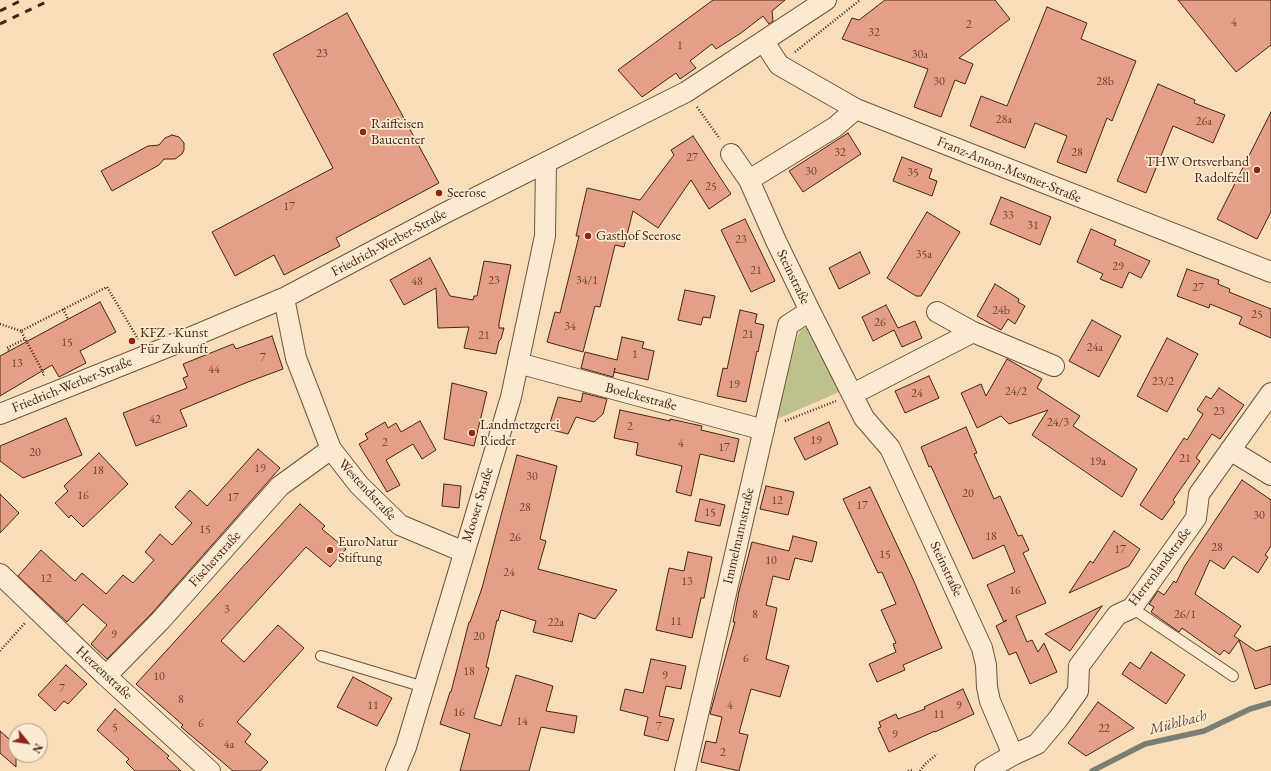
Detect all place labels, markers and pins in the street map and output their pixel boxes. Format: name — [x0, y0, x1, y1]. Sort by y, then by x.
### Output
place label: Raiffeisen Baucenter — [371, 116, 425, 148]
marker: Raiffeisen Baucenter — [358, 127, 368, 137]
place label: THW Ortsverband Radolfzell — [1145, 154, 1249, 186]
marker: THW Ortsverband Radolfzell — [1252, 165, 1262, 175]
place label: Seerose — [447, 185, 486, 201]
marker: Seerose — [434, 188, 444, 198]
place label: Gasthof Seerose — [596, 228, 681, 244]
marker: Gasthof Seerose — [583, 231, 593, 241]
place label: KFZ - Kunst Für Zukunft — [140, 325, 208, 358]
marker: KFZ - Kunst Für Zukunft — [127, 336, 137, 346]
place label: Landmetzgerei Rieder — [480, 417, 559, 450]
marker: Landmetzgerei Rieder — [467, 428, 477, 438]
place label: EuroNatur Stiftung — [338, 534, 398, 566]
marker: EuroNatur Stiftung — [325, 545, 335, 555]

